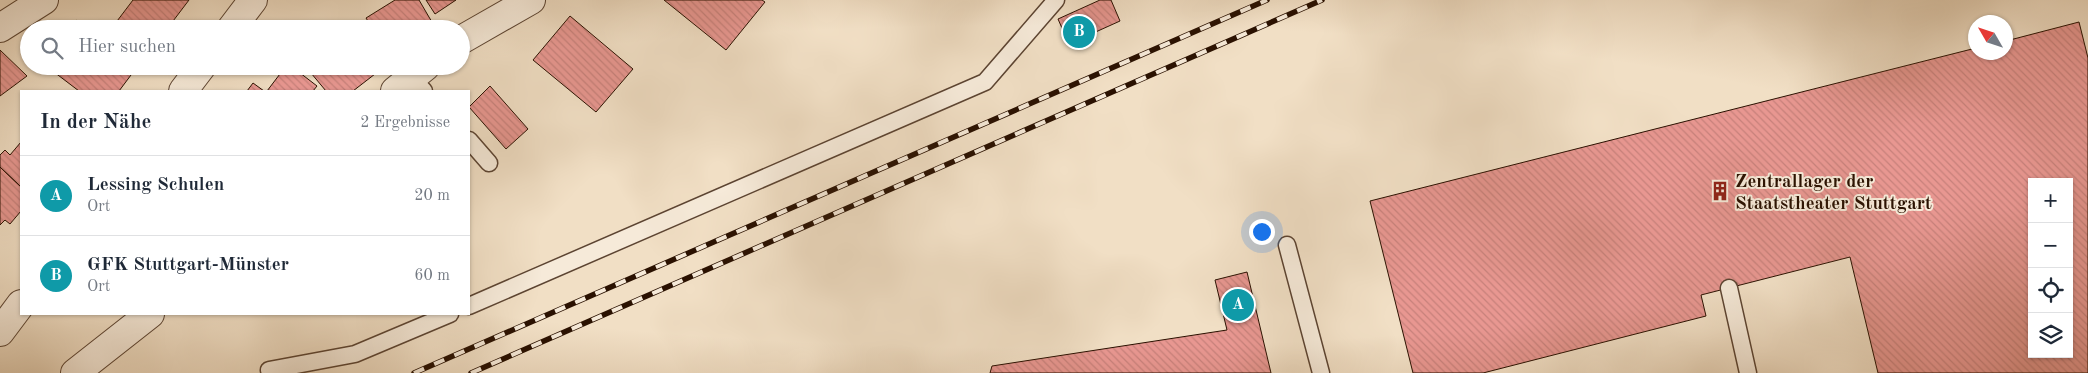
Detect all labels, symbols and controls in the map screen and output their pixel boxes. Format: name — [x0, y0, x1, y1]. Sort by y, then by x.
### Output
pin: B — [1063, 13, 1095, 51]
north arrow — [1968, 15, 2013, 60]
search box — [20, 20, 470, 75]
icon: search — [38, 34, 66, 62]
text: Hier suchen — [78, 38, 176, 57]
text: In der Nähe — [40, 112, 151, 133]
text: 2 Ergebnisse — [360, 115, 450, 131]
place label: Zentrallager der Staatstheater Stuttgart — [1735, 173, 1932, 214]
text: Lessing Schulen — [87, 176, 224, 195]
map controls — [2028, 178, 2073, 358]
button: + — [2028, 178, 2073, 223]
building icon: Zentrallager der Staatstheater Stuttgart — [1709, 180, 1731, 202]
text: A — [50, 188, 62, 204]
text: 20 m — [414, 188, 450, 204]
text: Ort — [87, 199, 110, 215]
your location — [1249, 219, 1275, 245]
button: − — [2028, 223, 2073, 268]
text: GFK Stuttgart-Münster — [87, 256, 289, 275]
text: B — [50, 268, 62, 284]
text: 60 m — [414, 268, 450, 284]
button: locate — [2028, 268, 2073, 313]
text: Ort — [87, 279, 110, 295]
pin: A — [1222, 286, 1254, 324]
button: layers — [2028, 313, 2073, 358]

